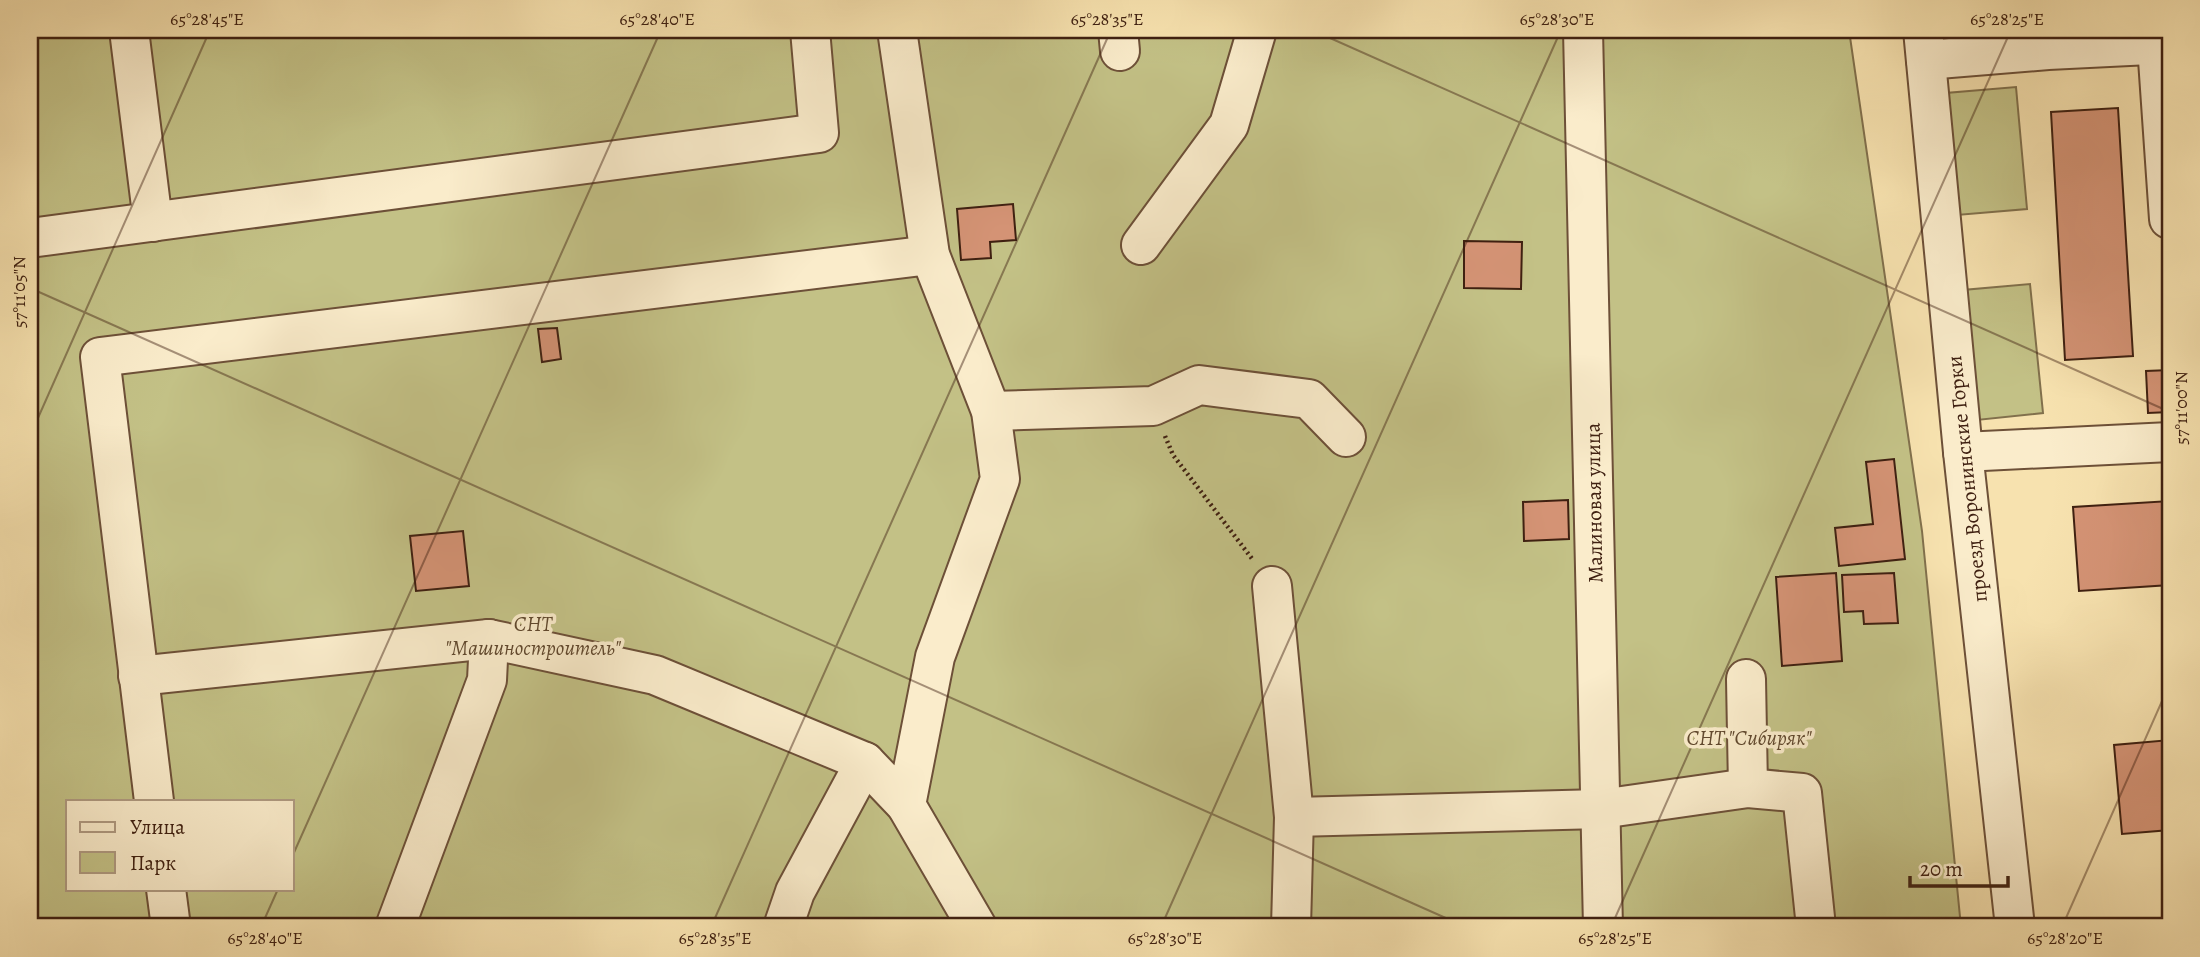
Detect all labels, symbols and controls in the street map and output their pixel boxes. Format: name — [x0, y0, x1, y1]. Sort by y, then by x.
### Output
text: 65°28'45"E — [170, 7, 244, 31]
text: 65°28'40"E — [619, 7, 695, 31]
text: 65°28'35"E — [1070, 7, 1144, 31]
text: 65°28'30"E — [1519, 7, 1595, 31]
text: 65°28'25"E — [1970, 7, 2044, 31]
text: 57°11'05"N — [7, 256, 31, 328]
street label: проезд Воронинские Горки — [1940, 354, 1994, 604]
text: 57°11'00"N — [2169, 371, 2193, 445]
street label: Малиновая улица — [1579, 422, 1609, 583]
park label: СНТ "Машиностроитель" — [445, 610, 622, 662]
park label: СНТ "Сибиряк" — [1686, 724, 1812, 752]
legend — [66, 800, 294, 890]
text: Улица — [130, 813, 185, 841]
scale bar — [1910, 845, 2008, 889]
text: Парк — [130, 849, 176, 877]
text: 20 m — [1920, 855, 1963, 883]
text: 65°28'40"E — [227, 926, 303, 950]
text: 65°28'35"E — [678, 926, 752, 950]
text: 65°28'30"E — [1127, 926, 1203, 950]
text: 65°28'25"E — [1578, 926, 1652, 950]
text: 65°28'20"E — [2027, 926, 2103, 950]

